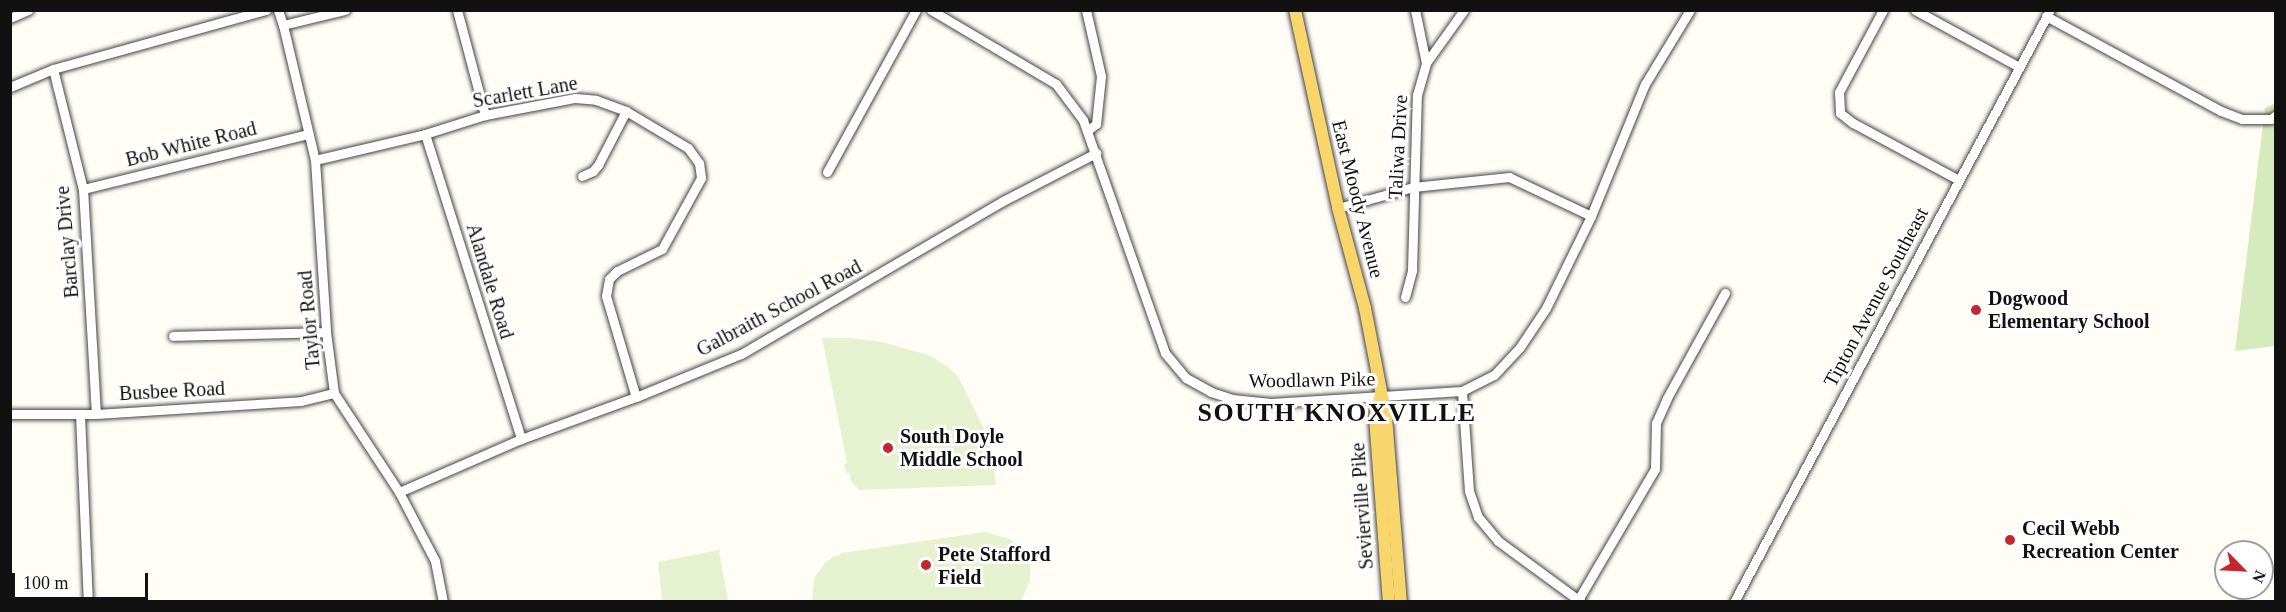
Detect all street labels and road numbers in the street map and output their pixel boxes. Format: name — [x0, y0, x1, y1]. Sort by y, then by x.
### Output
street label: Scarlett Lane — [471, 71, 579, 113]
street label: Taliwa Drive — [1383, 94, 1413, 200]
street label: Bob White Road — [123, 116, 259, 172]
street label: East Moody Avenue — [1327, 117, 1389, 281]
street label: Barclay Drive — [50, 185, 84, 299]
street label: Tipton Avenue Southeast — [1818, 203, 1934, 391]
street label: Alandale Road — [461, 220, 519, 342]
street label: Galbraith School Road — [692, 254, 866, 362]
street label: Taylor Road — [293, 270, 325, 370]
street label: Woodlawn Pike — [1248, 367, 1376, 393]
street label: Busbee Road — [118, 376, 226, 406]
street label: Sevierville Pike — [1346, 442, 1378, 570]

